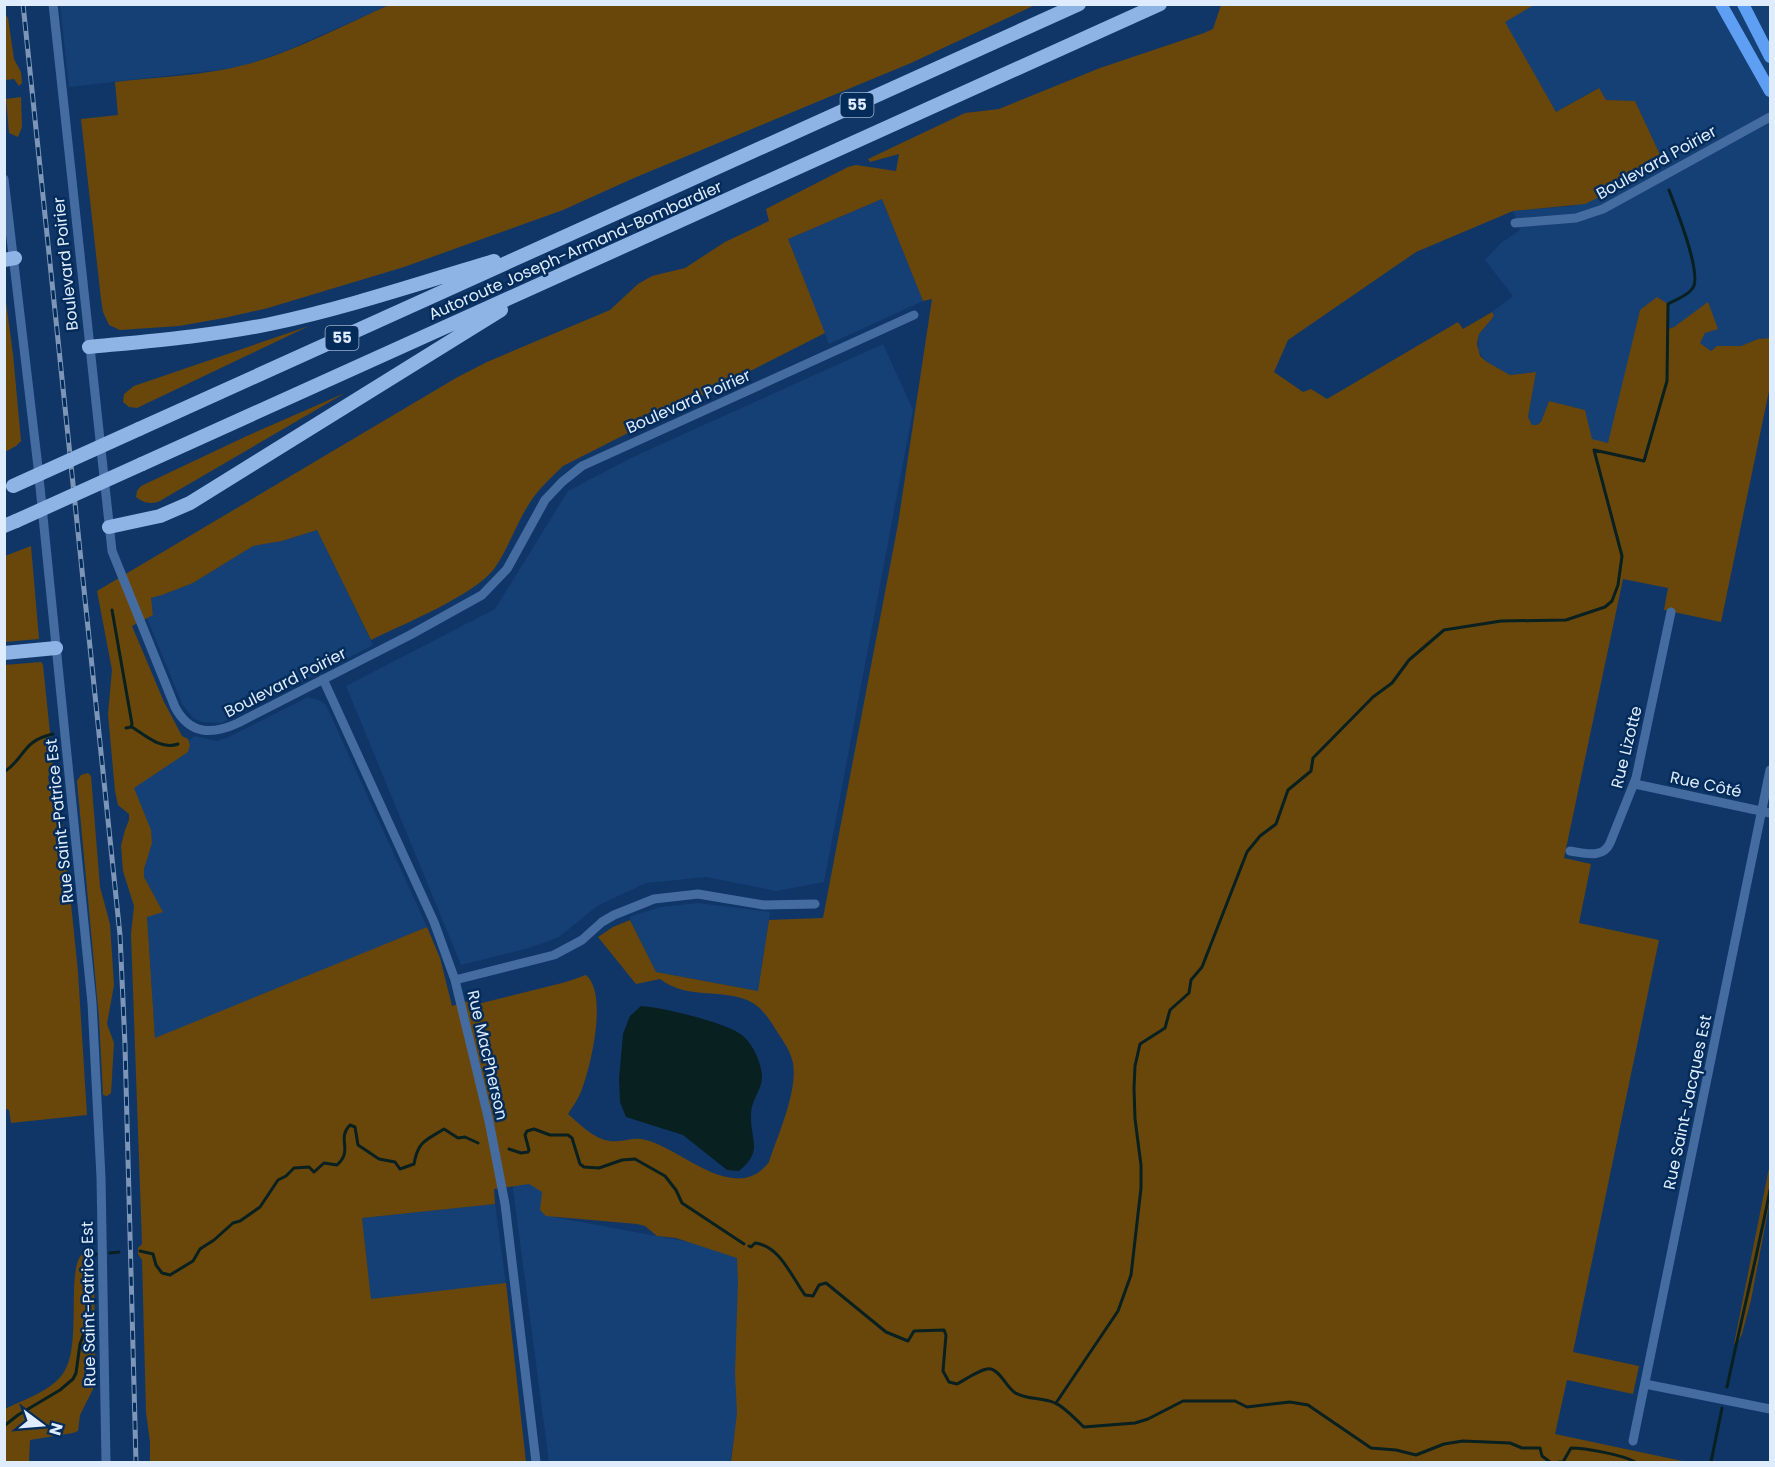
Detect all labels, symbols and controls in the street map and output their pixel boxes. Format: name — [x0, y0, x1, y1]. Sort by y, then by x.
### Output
road number: 55 — [840, 93, 874, 117]
street label: Boulevard Poirier — [1592, 120, 1721, 205]
street label: Autoroute Joseph-Armand-Bombardier — [425, 175, 726, 326]
street label: Boulevard Poirier — [47, 196, 84, 332]
road number: 55 — [326, 326, 358, 350]
street label: Boulevard Poirier — [622, 364, 754, 439]
street label: Boulevard Poirier — [220, 642, 350, 723]
street label: Rue Lizotte — [1605, 703, 1648, 791]
street label: Rue Saint-Patrice Est — [39, 737, 80, 904]
street label: Rue Côté — [1668, 766, 1744, 803]
street label: Rue MacPherson — [461, 988, 514, 1122]
street label: Rue Saint-Jacques Est — [1658, 1012, 1717, 1192]
street label: Rue Saint-Patrice Est — [76, 1221, 101, 1387]
north arrow — [12, 1395, 72, 1455]
text: N — [43, 1420, 69, 1438]

